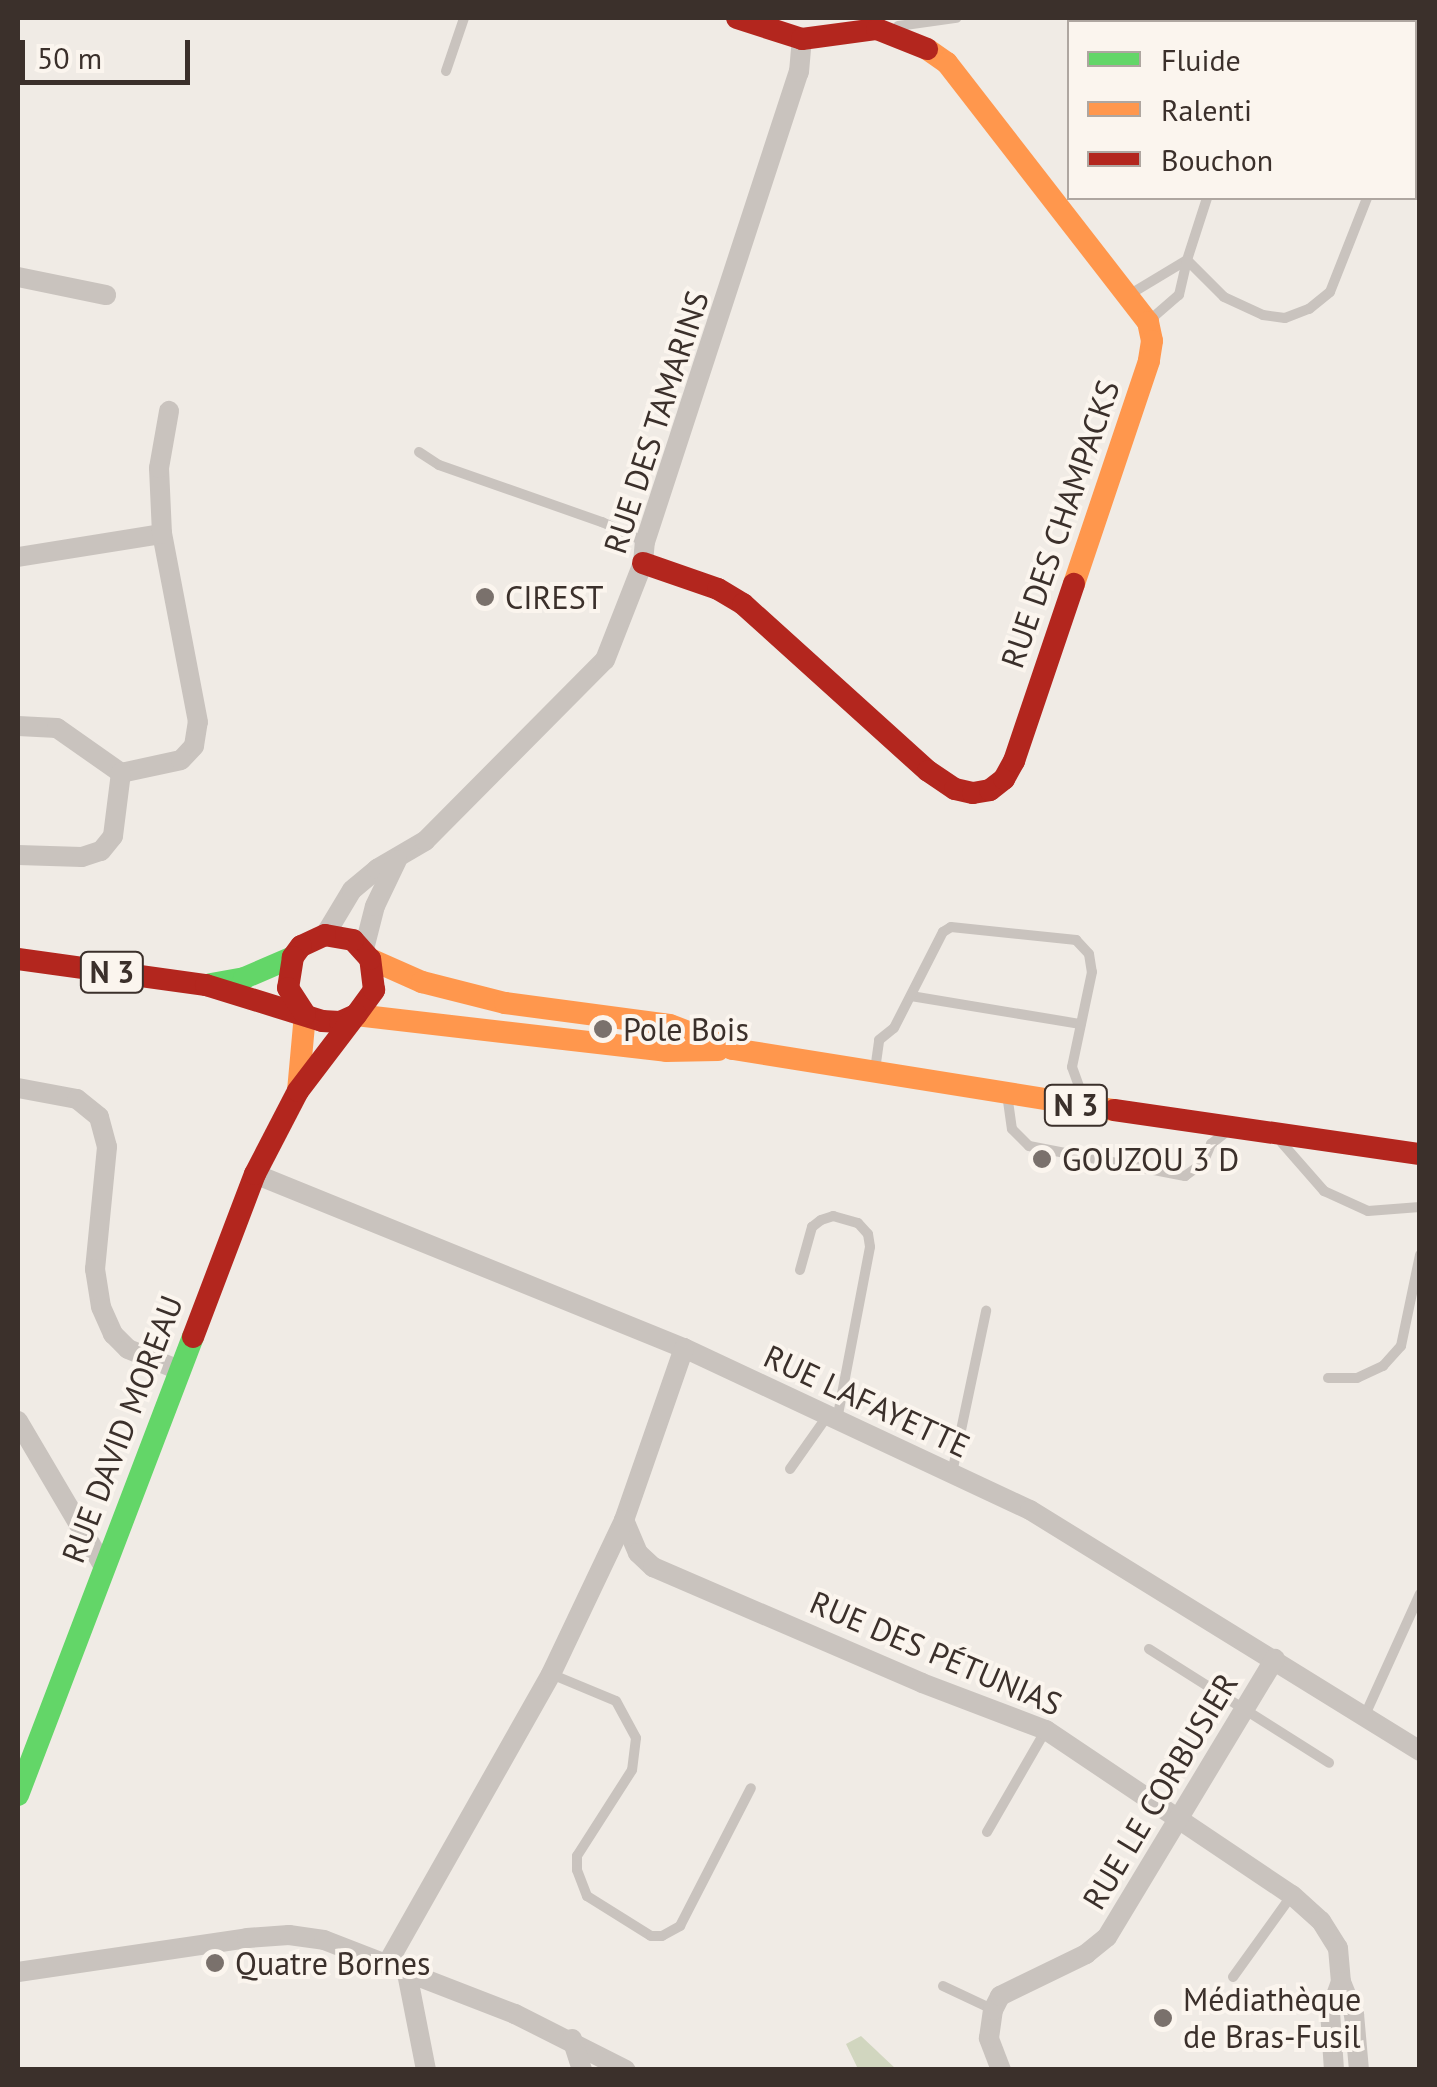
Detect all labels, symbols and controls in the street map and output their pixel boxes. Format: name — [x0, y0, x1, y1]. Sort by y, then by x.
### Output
scale bar — [25, 20, 195, 82]
legend — [1067, 20, 1417, 200]
text: 50 m — [37, 38, 102, 77]
text: Fluide — [1161, 40, 1241, 79]
text: Ralenti — [1161, 90, 1252, 129]
text: Bouchon — [1161, 140, 1273, 179]
street label: RUE DES TAMARINS — [595, 286, 717, 558]
street label: RUE DES CHAMPACKS — [993, 375, 1127, 673]
place label: CIREST — [505, 578, 604, 616]
marker: CIREST — [474, 586, 496, 608]
road number: N 3 — [80, 947, 144, 997]
place label: Pole Bois — [623, 1010, 749, 1048]
marker: Pole Bois — [592, 1018, 614, 1040]
road number: N 3 — [1044, 1080, 1108, 1130]
place label: GOUZOU 3 D — [1062, 1140, 1239, 1178]
marker: GOUZOU 3 D — [1031, 1148, 1053, 1170]
street label: RUE DAVID MOREAU — [53, 1290, 191, 1568]
street label: RUE LAFAYETTE — [758, 1337, 976, 1465]
street label: RUE DES PÉTUNIAS — [804, 1583, 1068, 1723]
street label: RUE LE CORBUSIER — [1074, 1666, 1246, 1916]
place label: Quatre Bornes — [235, 1944, 430, 1982]
marker: Quatre Bornes — [204, 1952, 226, 1974]
place label: Médiathèque de Bras-Fusil — [1183, 1981, 1361, 2056]
marker: Médiathèque de Bras-Fusil — [1152, 2007, 1174, 2029]

